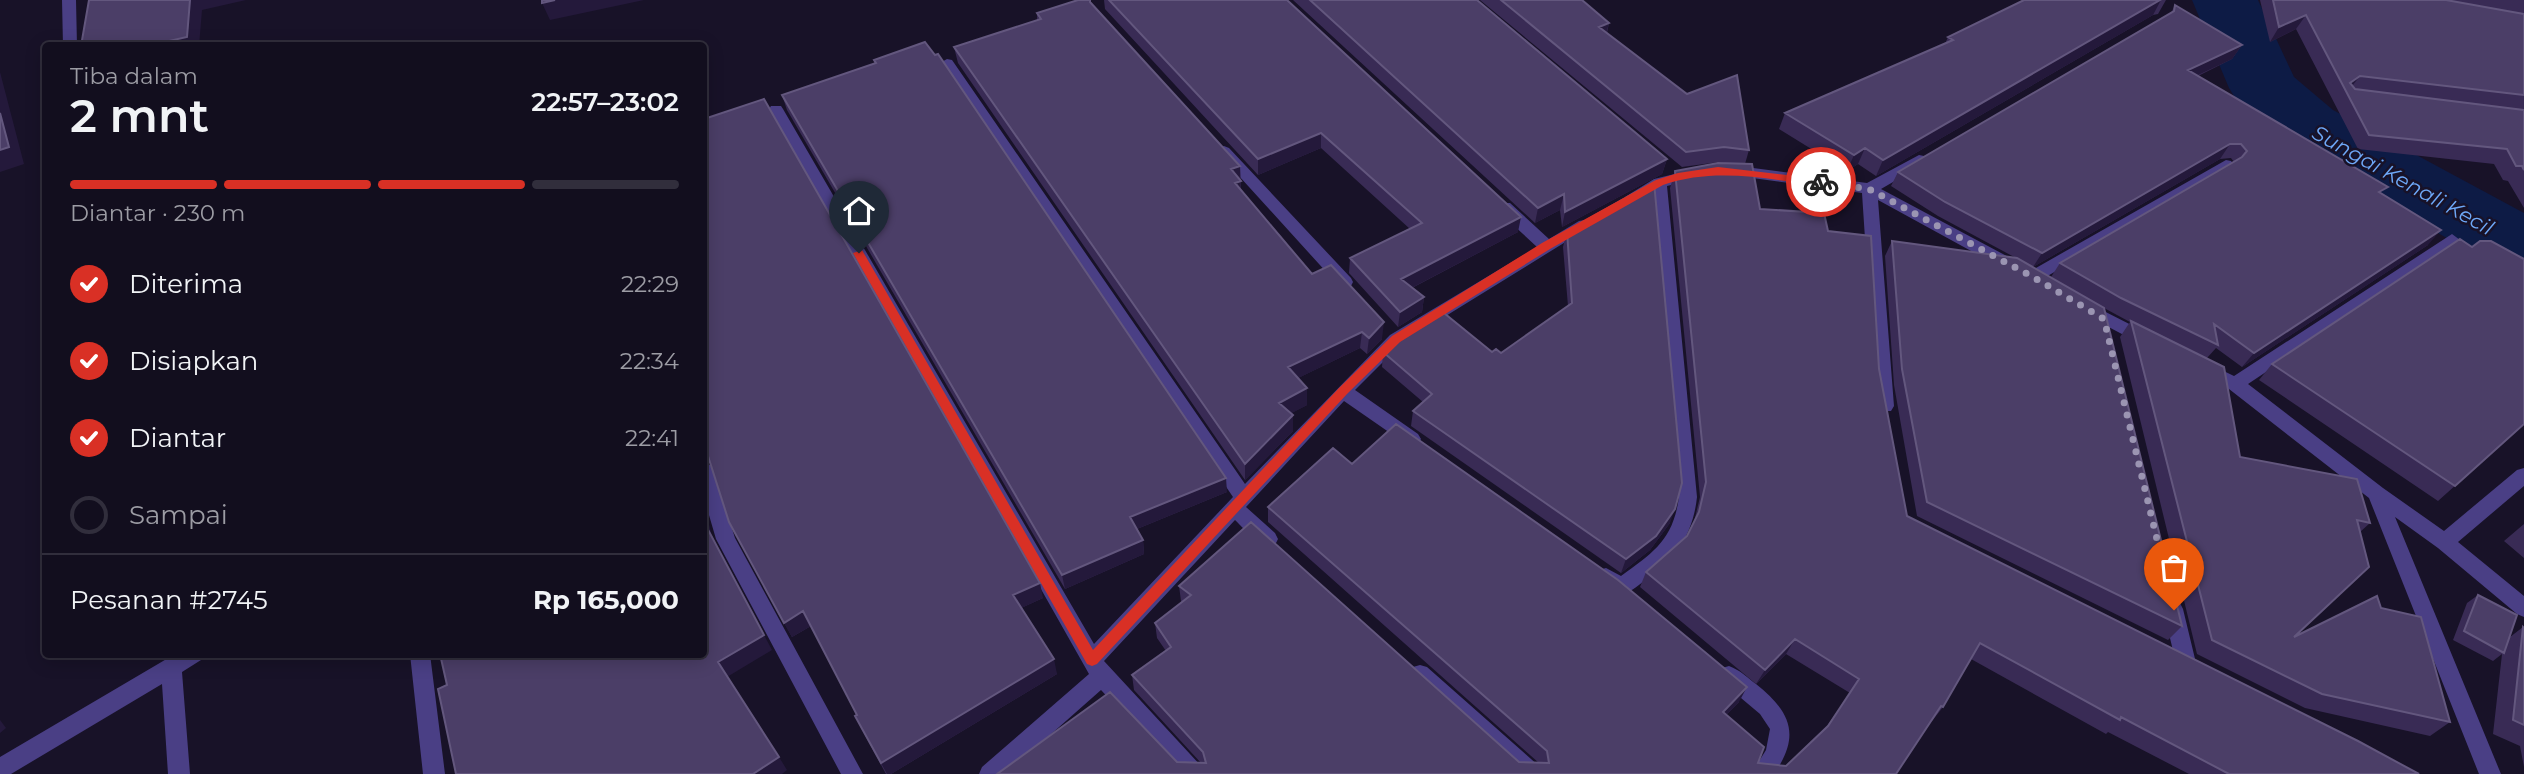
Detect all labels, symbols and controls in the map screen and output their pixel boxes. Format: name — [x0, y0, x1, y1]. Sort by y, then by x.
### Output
text: Tiba dalam — [70, 62, 198, 90]
text: 22:57–23:02 — [531, 86, 679, 118]
text: 2 mnt — [70, 87, 209, 144]
water label: Sungai Kenali Kecil — [2308, 120, 2498, 240]
courier — [1786, 147, 1856, 217]
icon: bike — [1802, 163, 1840, 201]
pin — [829, 181, 889, 253]
icon: home — [840, 192, 878, 230]
text: Diantar · 230 m — [70, 199, 246, 227]
icon: check — [70, 265, 108, 303]
text: Diterima — [129, 268, 243, 300]
text: 22:29 — [621, 270, 679, 298]
icon: check — [70, 342, 108, 380]
text: Disiapkan — [129, 345, 258, 377]
text: 22:34 — [620, 347, 679, 375]
icon: check — [70, 419, 108, 457]
text: Diantar — [129, 422, 226, 454]
text: 22:41 — [625, 424, 679, 452]
text: Sampai — [129, 499, 228, 531]
pin — [2144, 538, 2204, 610]
icon: bag — [2155, 549, 2193, 587]
text: Pesanan #2745 — [70, 584, 268, 616]
text: Rp 165,000 — [533, 584, 679, 616]

